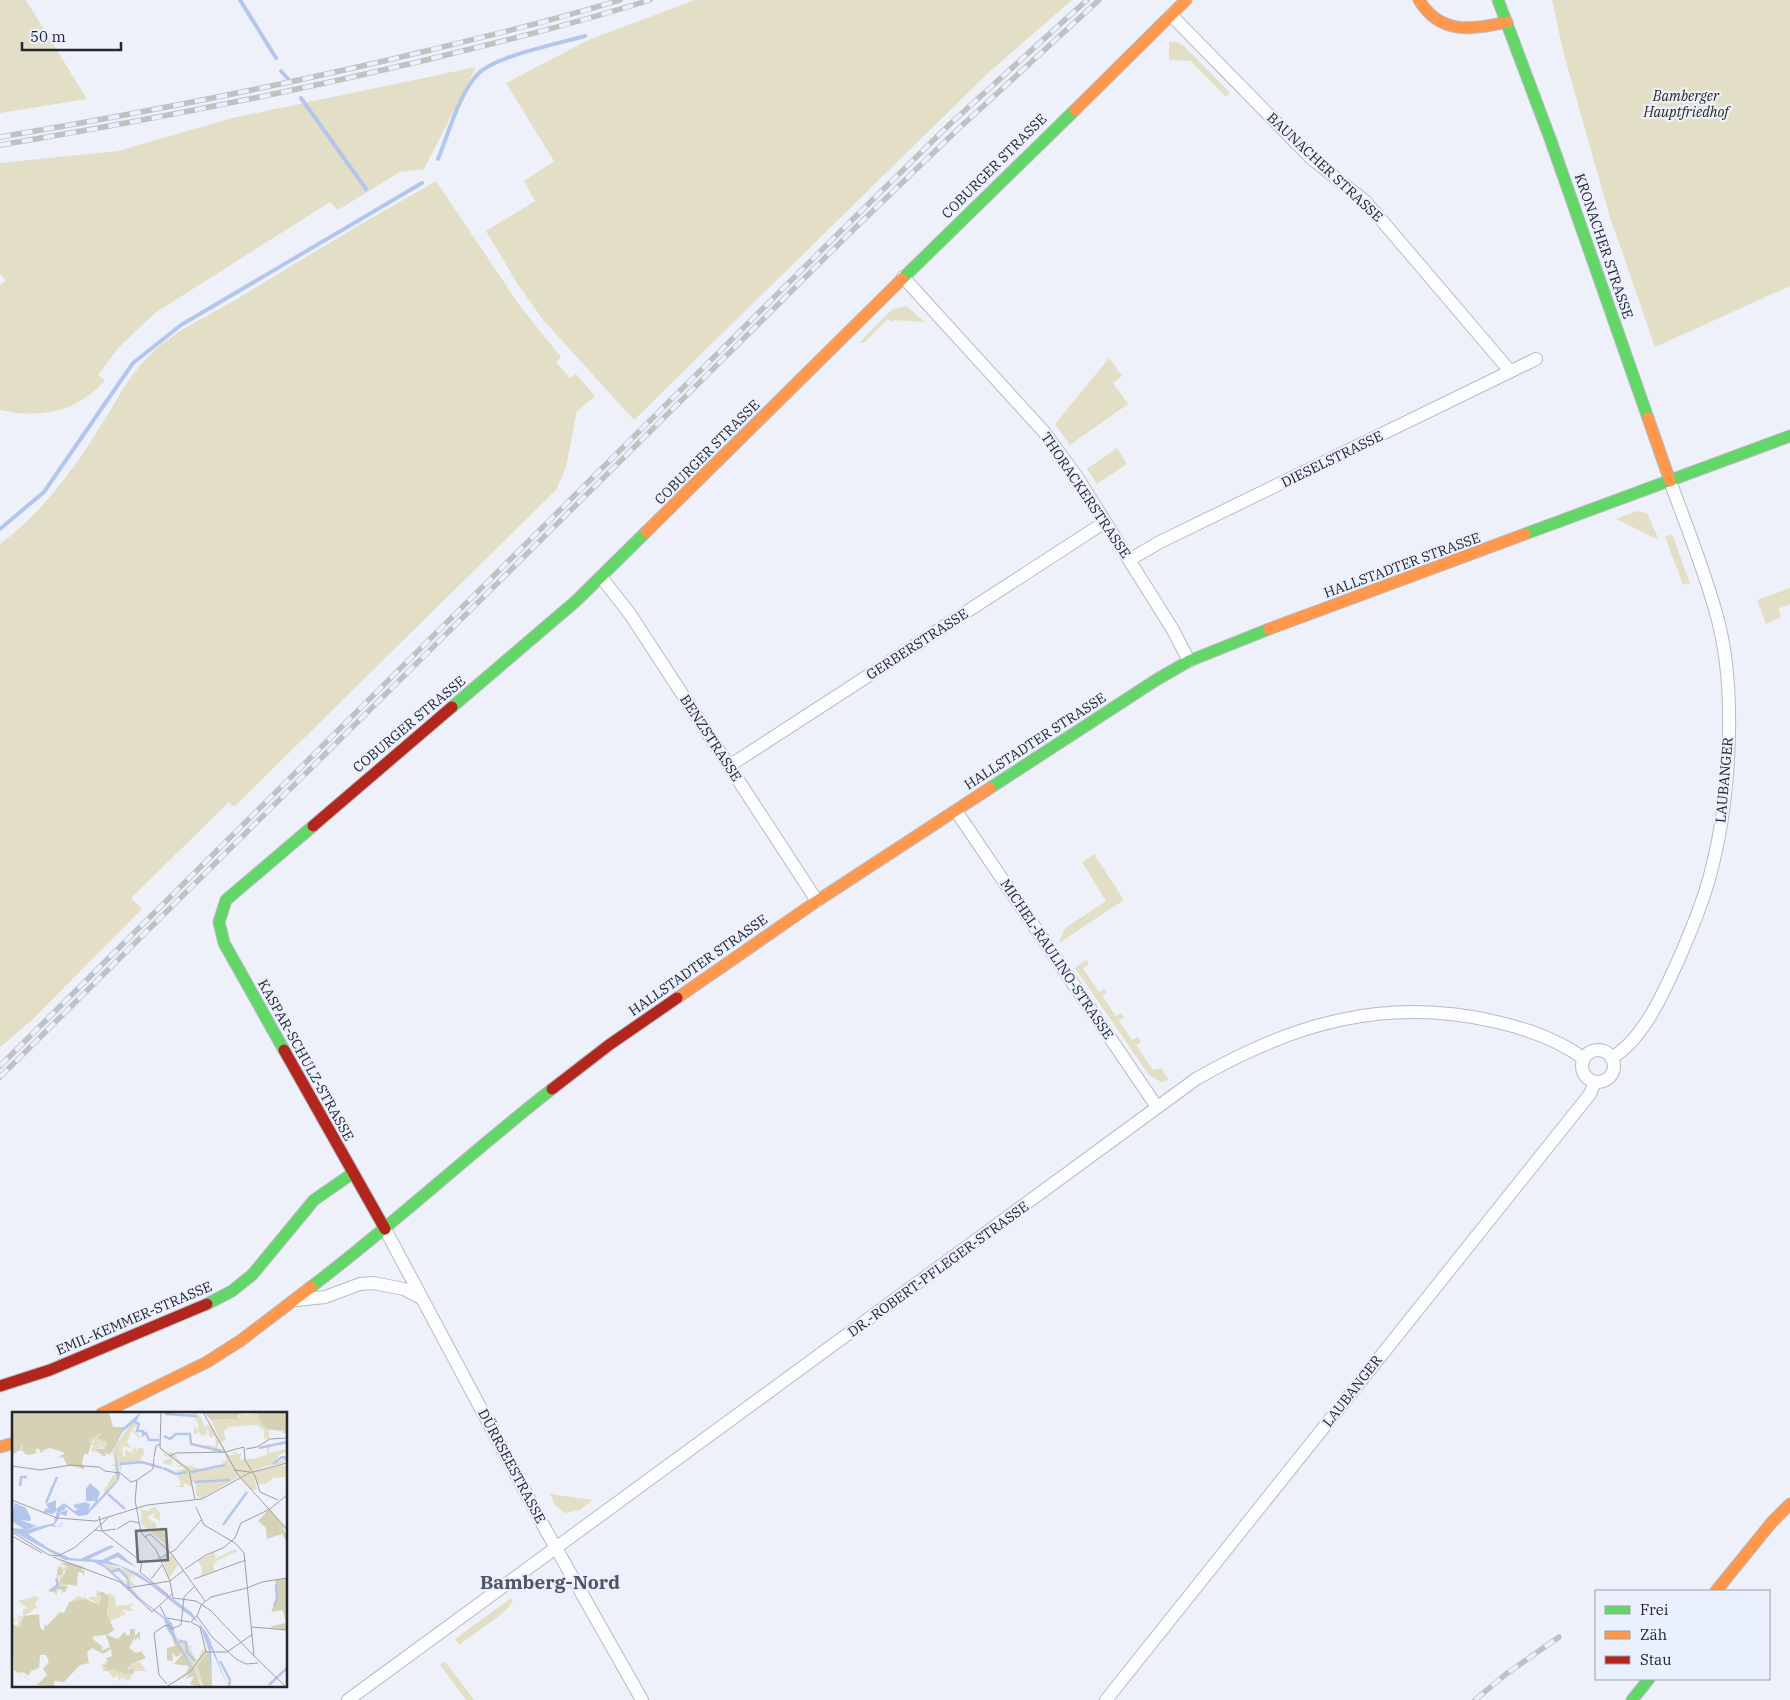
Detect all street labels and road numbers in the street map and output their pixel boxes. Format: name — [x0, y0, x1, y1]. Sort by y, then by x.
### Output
street label: BAUNACHER STRASSE — [1263, 109, 1387, 225]
street label: COBURGER STRASSE — [938, 110, 1050, 222]
street label: KRONACHER STRASSE — [1571, 171, 1637, 321]
street label: COBURGER STRASSE — [651, 396, 763, 508]
street label: DIESELSTRASSE — [1278, 427, 1386, 491]
street label: THORACKERSTRASSE — [1037, 429, 1135, 561]
street label: HALLSTADTER STRASSE — [1321, 528, 1483, 602]
street label: GERBERSTRASSE — [863, 604, 971, 684]
street label: COBURGER STRASSE — [349, 672, 469, 776]
street label: HALLSTADTER STRASSE — [961, 688, 1109, 794]
street label: BENZSTRASSE — [676, 691, 746, 785]
street label: LAUBANGER — [1711, 736, 1737, 824]
street label: MICHEL-RAULINO-STRASSE — [996, 875, 1118, 1043]
street label: HALLSTADTER STRASSE — [625, 910, 771, 1020]
street label: KASPAR-SCHULZ-STRASSE — [254, 976, 358, 1144]
street label: DR.-ROBERT-PFLEGER-STRASSE — [844, 1197, 1032, 1341]
street label: EMIL-KEMMER-STRASSE — [53, 1277, 215, 1359]
street label: LAUBANGER — [1318, 1351, 1386, 1430]
street label: DÜRRSEESTRASSE — [474, 1406, 550, 1526]

